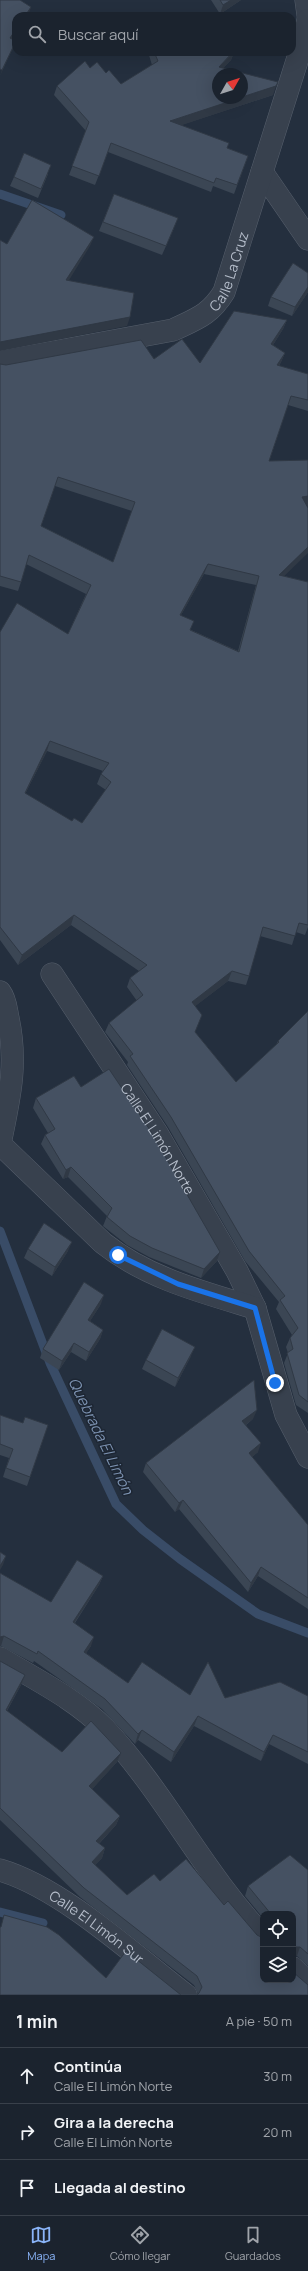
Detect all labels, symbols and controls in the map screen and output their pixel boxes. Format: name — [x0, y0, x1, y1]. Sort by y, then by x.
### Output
search box — [12, 12, 296, 56]
icon: search — [26, 23, 48, 45]
text: Buscar aquí — [58, 24, 139, 45]
north arrow — [212, 68, 248, 104]
street label: Calle La Cruz — [204, 229, 252, 315]
street label: Calle El Limón Norte — [117, 1079, 200, 1198]
route start — [109, 1246, 127, 1264]
water label: Quebrada El Limón — [64, 1374, 139, 1499]
route end — [266, 1374, 284, 1392]
street label: Calle El Limón Sur — [46, 1885, 149, 1968]
map controls — [260, 1911, 296, 1983]
button: locate — [260, 1911, 296, 1947]
button: layers — [260, 1947, 296, 1983]
text: 1 min — [16, 2010, 58, 2033]
text: A pie · 50 m — [226, 2012, 292, 2030]
text: Continúa — [54, 2056, 122, 2077]
icon: ahead — [16, 2065, 38, 2087]
text: 30 m — [263, 2067, 292, 2085]
text: Calle El Limón Norte — [54, 2077, 172, 2095]
text: Gira a la derecha — [54, 2112, 174, 2133]
icon: right — [16, 2121, 38, 2143]
text: 20 m — [263, 2123, 292, 2141]
text: Calle El Limón Norte — [54, 2133, 172, 2151]
icon: arrive — [16, 2177, 38, 2199]
text: Llegada al destino — [54, 2177, 186, 2198]
tab: Mapa — [27, 2224, 55, 2263]
tab: Cómo llegar — [110, 2224, 170, 2263]
tab: Guardados — [225, 2224, 281, 2263]

